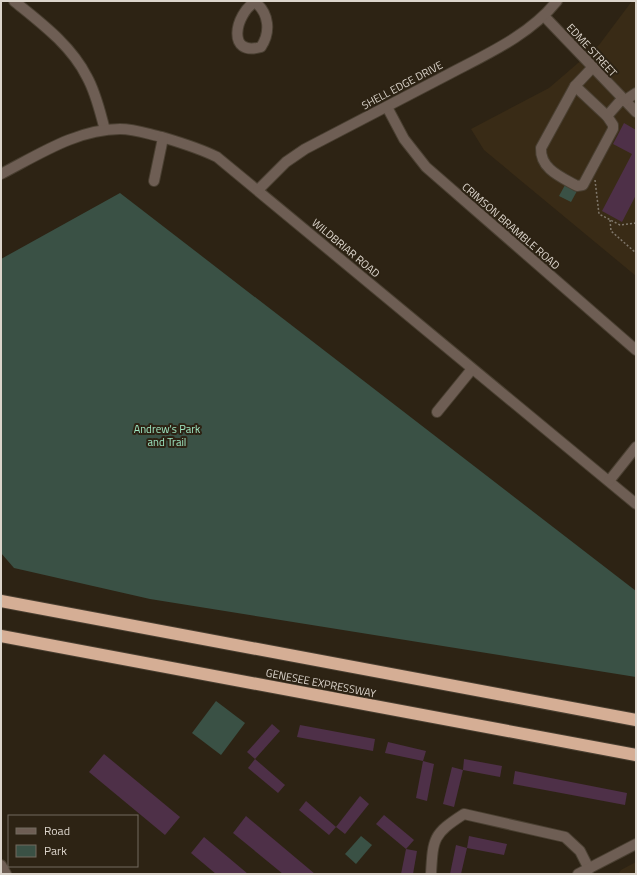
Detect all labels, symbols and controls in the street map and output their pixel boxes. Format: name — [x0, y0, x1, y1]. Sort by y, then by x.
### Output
street label: EDME STREET — [563, 20, 621, 80]
street label: SHELL EDGE DRIVE — [359, 57, 445, 113]
street label: CRIMSON BRAMBLE ROAD — [459, 179, 563, 273]
street label: WILDBRIAR ROAD — [309, 215, 383, 281]
park label: Andrew's Park and Trail — [134, 421, 201, 450]
street label: GENESEE EXPRESSWAY — [265, 664, 377, 702]
legend — [8, 815, 138, 867]
text: Road — [44, 821, 70, 840]
text: Park — [44, 841, 67, 860]

